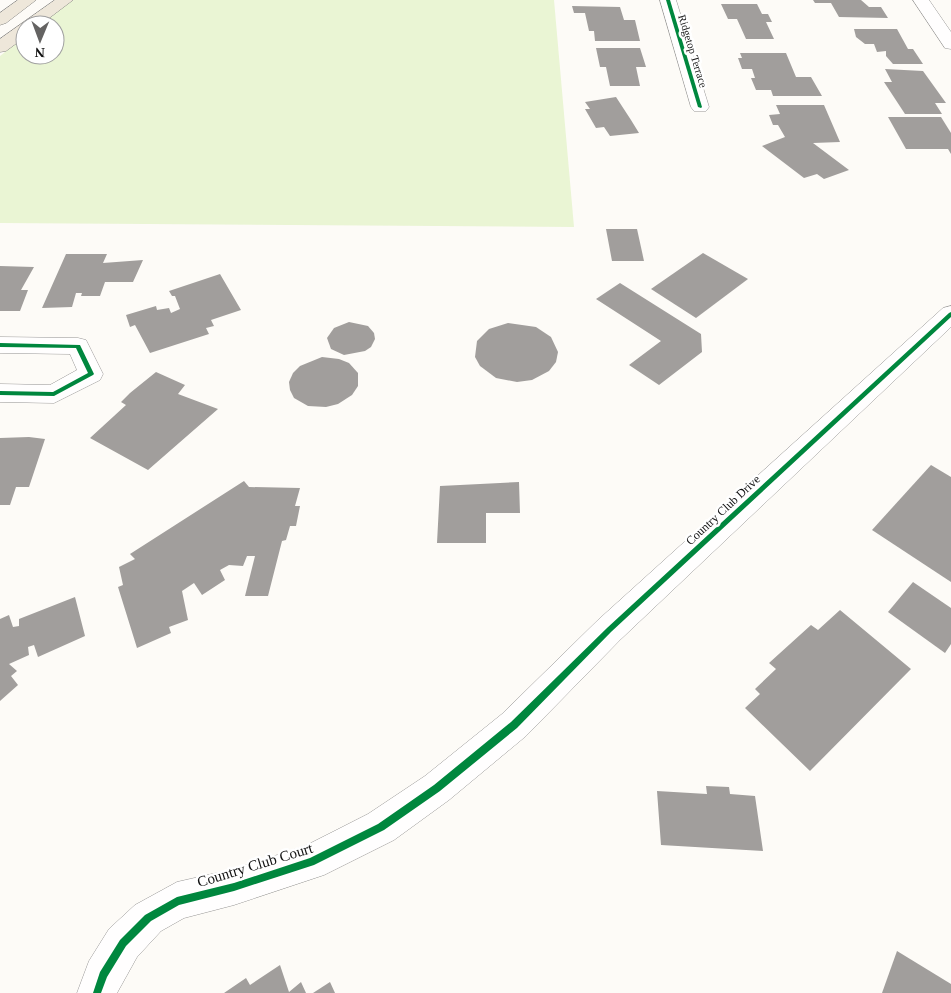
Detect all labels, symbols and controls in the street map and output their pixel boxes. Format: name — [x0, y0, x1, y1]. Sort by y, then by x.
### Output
street label: Ridgetop Terrace — [676, 13, 710, 89]
north arrow — [15, 15, 65, 65]
text: N — [35, 45, 45, 60]
street label: Country Club Drive — [683, 472, 763, 548]
street label: Country Club Court — [195, 840, 316, 890]

